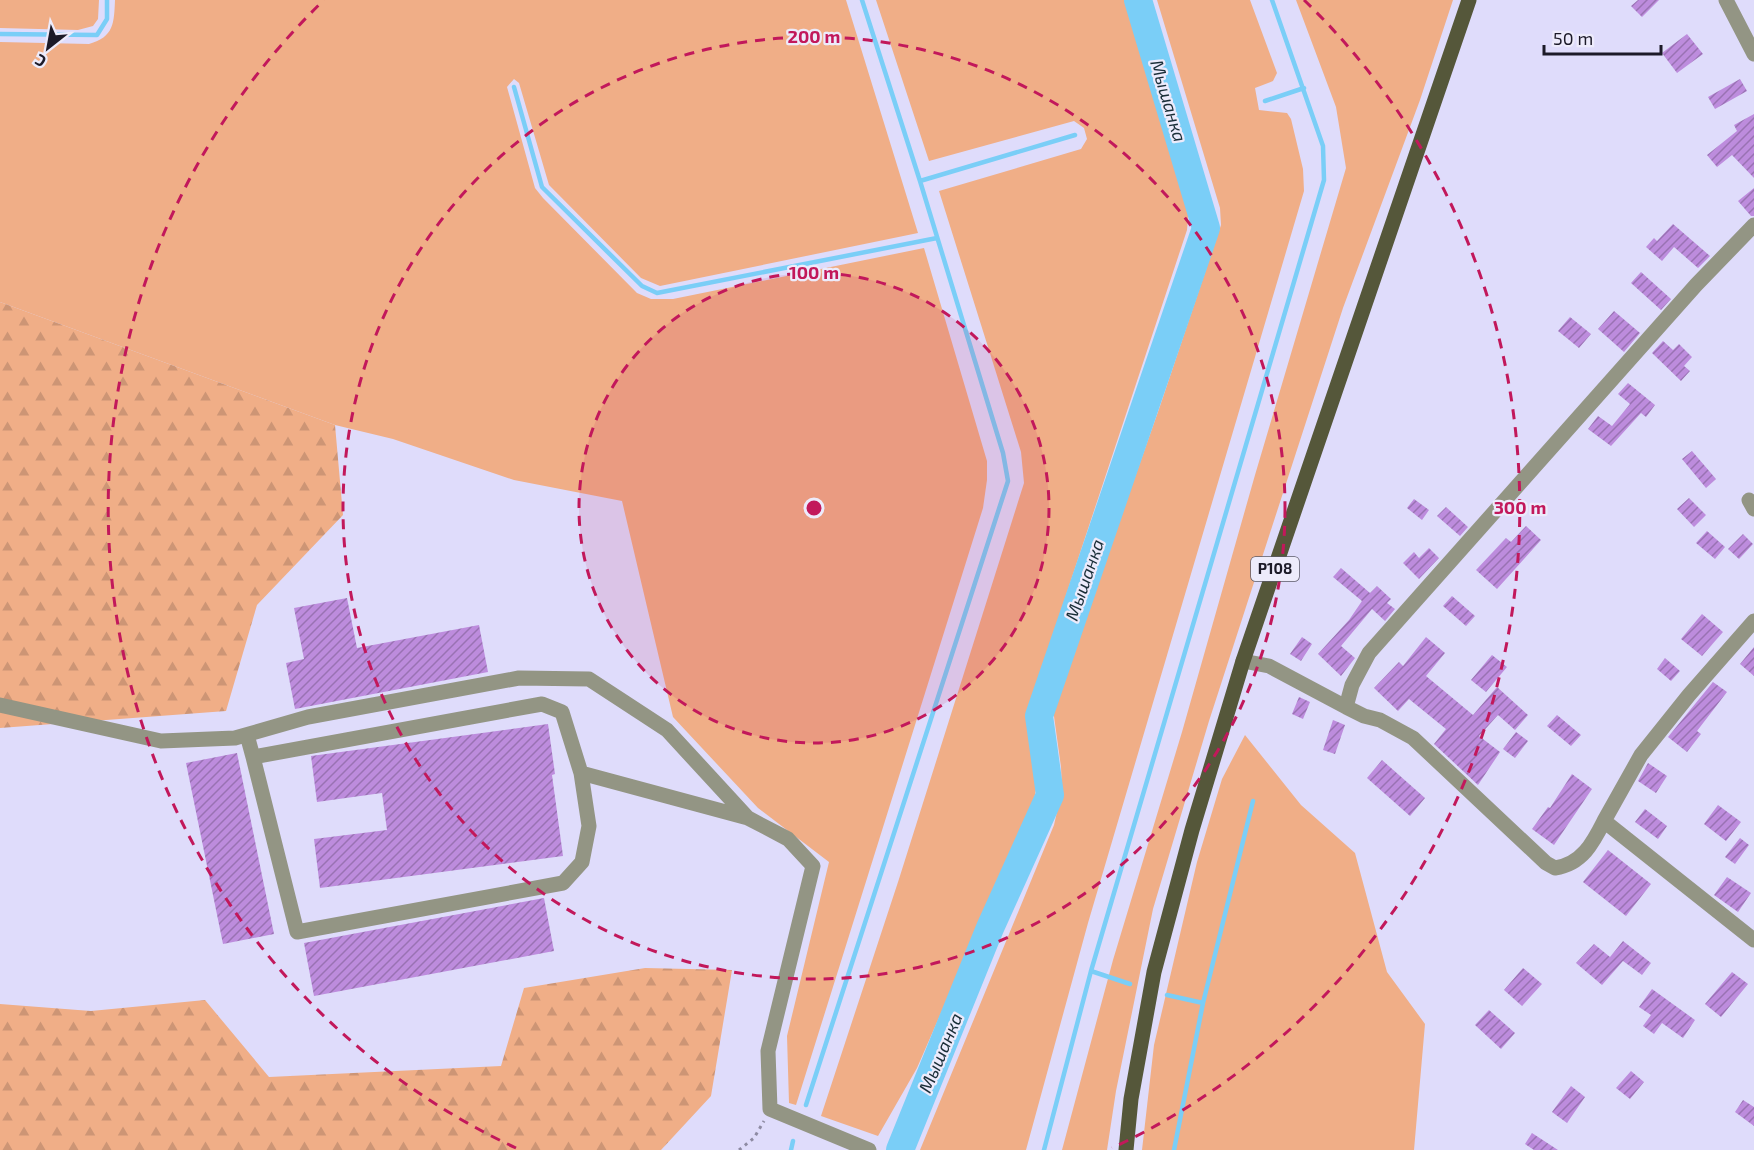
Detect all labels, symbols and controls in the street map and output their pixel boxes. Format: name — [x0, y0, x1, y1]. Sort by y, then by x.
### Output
north arrow — [18, 18, 78, 78]
scale bar — [1544, 18, 1661, 56]
text: 200 m — [788, 25, 840, 47]
text: 50 m — [1553, 27, 1593, 49]
text: С — [31, 51, 49, 72]
water label: Мышанка — [1146, 57, 1192, 144]
text: 100 m — [789, 261, 839, 283]
text: 300 m — [1494, 496, 1546, 518]
centre of rings — [804, 498, 824, 518]
water label: Мышанка — [1060, 536, 1108, 623]
road number: Р108 — [1251, 557, 1299, 581]
water label: Мышанка — [913, 1009, 967, 1096]

